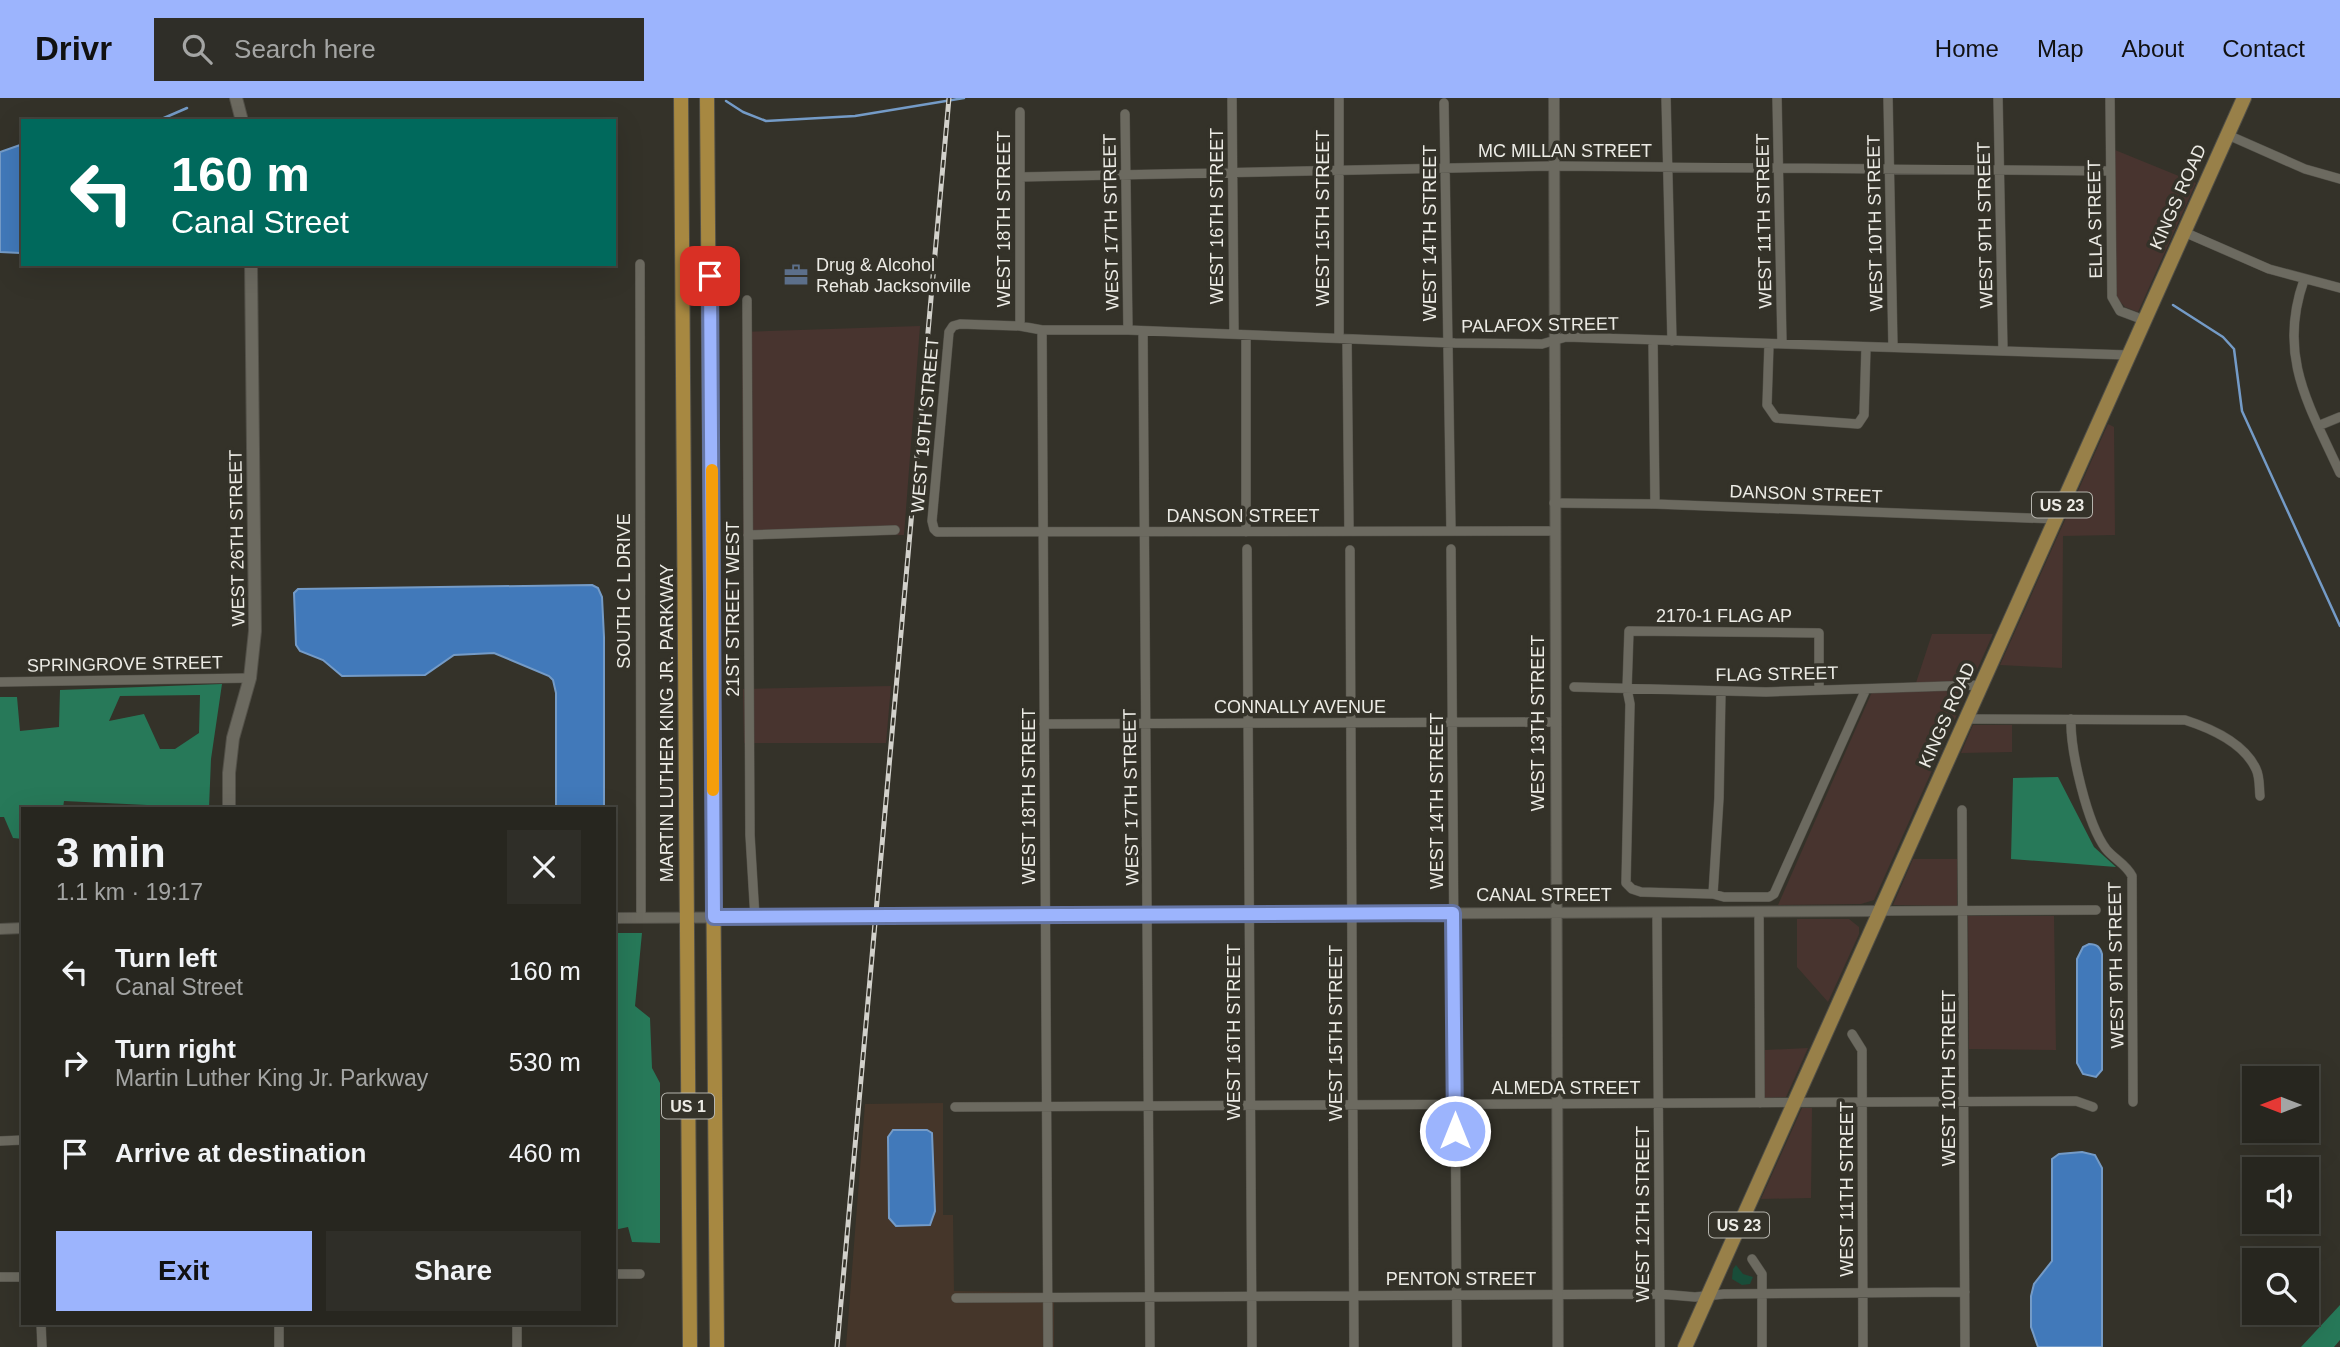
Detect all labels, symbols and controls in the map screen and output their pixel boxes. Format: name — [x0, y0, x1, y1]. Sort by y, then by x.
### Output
search box — [154, 18, 644, 81]
text: Drivr — [35, 30, 112, 67]
icon: search — [178, 30, 216, 68]
text: Search here — [234, 34, 376, 64]
text: Home — [1935, 35, 1999, 62]
text: Map — [2037, 35, 2084, 62]
text: About — [2122, 35, 2184, 62]
text: Contact — [2222, 35, 2305, 62]
street label: WEST 16TH STREET — [1207, 128, 1227, 304]
street label: WEST 15TH STREET — [1313, 130, 1333, 306]
street label: WEST 18TH STREET — [994, 131, 1014, 307]
street label: WEST 17TH STREET — [1099, 133, 1123, 311]
street label: WEST 11TH STREET — [1752, 133, 1776, 309]
street label: WEST 10TH STREET — [1863, 134, 1887, 312]
street label: MC MILLAN STREET — [1478, 141, 1652, 161]
street label: WEST 9TH STREET — [1974, 141, 1996, 309]
street label: KINGS ROAD — [2146, 141, 2210, 253]
street label: WEST 14TH STREET — [1420, 145, 1440, 321]
icon: left — [56, 147, 147, 238]
text: 160 m — [171, 147, 310, 201]
street label: ELLA STREET — [2084, 159, 2106, 279]
text: Canal Street — [171, 204, 349, 240]
pin — [680, 246, 740, 306]
place label: Drug & Alcohol Rehab Jacksonville — [816, 255, 971, 296]
icon: arrive — [691, 257, 729, 295]
office icon: Drug & Alcohol Rehab Jacksonville — [782, 261, 810, 289]
street label: PALAFOX STREET — [1461, 314, 1619, 336]
street label: WEST 19TH STREET — [907, 336, 943, 514]
street label: WEST 26TH STREET — [225, 449, 249, 627]
street label: DANSON STREET — [1729, 481, 1883, 507]
road number: US 23 — [2032, 492, 2092, 518]
street label: DANSON STREET — [1166, 506, 1320, 526]
street label: SOUTH C L DRIVE — [614, 513, 634, 669]
street label: 21ST STREET WEST — [723, 521, 743, 697]
street label: MARTIN LUTHER KING JR. PARKWAY — [657, 564, 677, 882]
street label: 2170-1 FLAG AP — [1656, 606, 1792, 626]
street label: WEST 13TH STREET — [1528, 635, 1548, 811]
street label: SPRINGROVE STREET — [27, 652, 223, 676]
street label: KINGS ROAD — [1915, 659, 1979, 771]
street label: FLAG STREET — [1715, 663, 1839, 685]
street label: CONNALLY AVENUE — [1214, 697, 1386, 717]
street label: WEST 18TH STREET — [1019, 708, 1039, 884]
street label: WEST 17TH STREET — [1119, 708, 1143, 886]
street label: WEST 14TH STREET — [1427, 713, 1447, 889]
text: 3 min — [56, 829, 166, 876]
button: close — [507, 830, 581, 904]
text: 1.1 km · 19:17 — [56, 879, 203, 905]
street label: WEST 9TH STREET — [2105, 881, 2127, 1049]
street label: CANAL STREET — [1476, 885, 1612, 905]
text: Turn left — [115, 943, 217, 973]
street label: WEST 16TH STREET — [1224, 944, 1244, 1120]
street label: WEST 15TH STREET — [1326, 945, 1346, 1121]
icon: left — [56, 953, 94, 991]
text: 160 m — [509, 956, 581, 986]
text: Canal Street — [115, 974, 243, 1000]
street label: WEST 10TH STREET — [1939, 990, 1959, 1166]
text: Turn right — [115, 1034, 236, 1064]
icon: right — [56, 1044, 94, 1082]
text: 530 m — [509, 1047, 581, 1077]
text: Martin Luther King Jr. Parkway — [115, 1065, 428, 1091]
north arrow — [2242, 1066, 2319, 1143]
map controls — [2242, 1066, 2319, 1325]
street label: ALMEDA STREET — [1491, 1078, 1641, 1098]
road number: US 1 — [662, 1094, 714, 1118]
position arrow — [1418, 1094, 1492, 1168]
street label: WEST 11TH STREET — [1837, 1101, 1857, 1277]
street label: WEST 12TH STREET — [1633, 1126, 1653, 1302]
icon: arrive — [56, 1135, 94, 1173]
text: Arrive at destination — [115, 1138, 366, 1168]
text: 460 m — [509, 1138, 581, 1168]
button: sound — [2242, 1157, 2319, 1234]
road number: US 23 — [1709, 1212, 1769, 1238]
button: Exit — [56, 1231, 312, 1311]
button: Share — [326, 1231, 581, 1311]
button: search — [2242, 1248, 2319, 1325]
street label: PENTON STREET — [1386, 1269, 1536, 1289]

